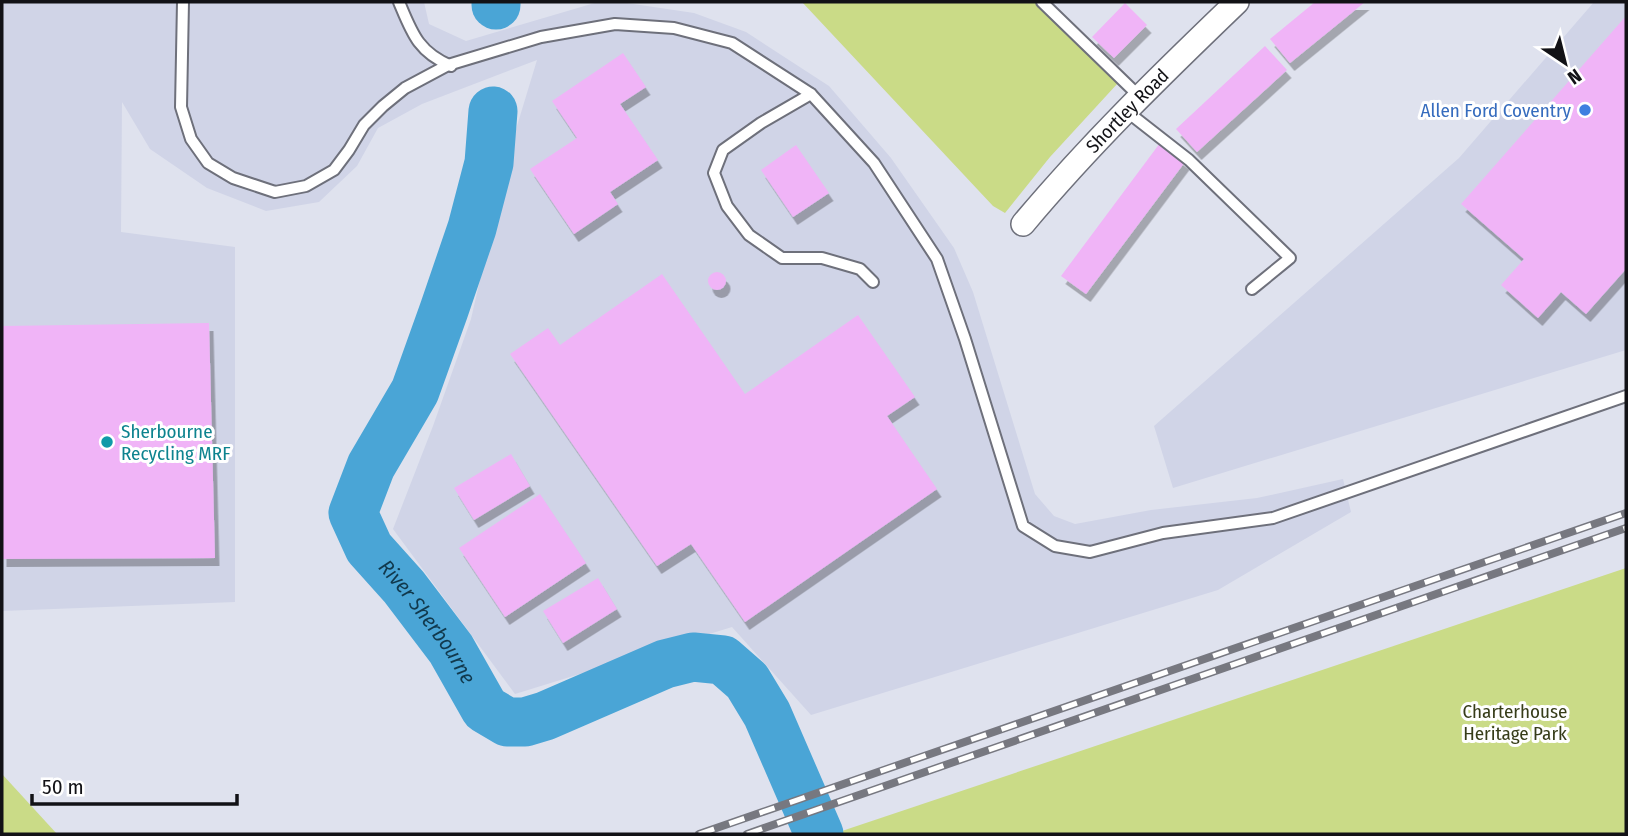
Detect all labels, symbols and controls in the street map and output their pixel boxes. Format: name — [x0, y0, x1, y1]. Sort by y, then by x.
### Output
north arrow — [1530, 28, 1600, 98]
street label: Shortley Road — [1081, 64, 1173, 157]
text: N — [1563, 64, 1586, 89]
place label: Allen Ford Coventry — [1421, 99, 1572, 122]
marker: Allen Ford Coventry — [1577, 102, 1593, 118]
place label: Sherbourne Recycling MRF — [121, 420, 231, 465]
marker: Sherbourne Recycling MRF — [99, 434, 115, 450]
water label: River Sherbourne — [373, 554, 481, 688]
park label: Charterhouse Heritage Park — [1463, 700, 1567, 745]
scale bar — [32, 762, 236, 806]
text: 50 m — [42, 774, 84, 800]

